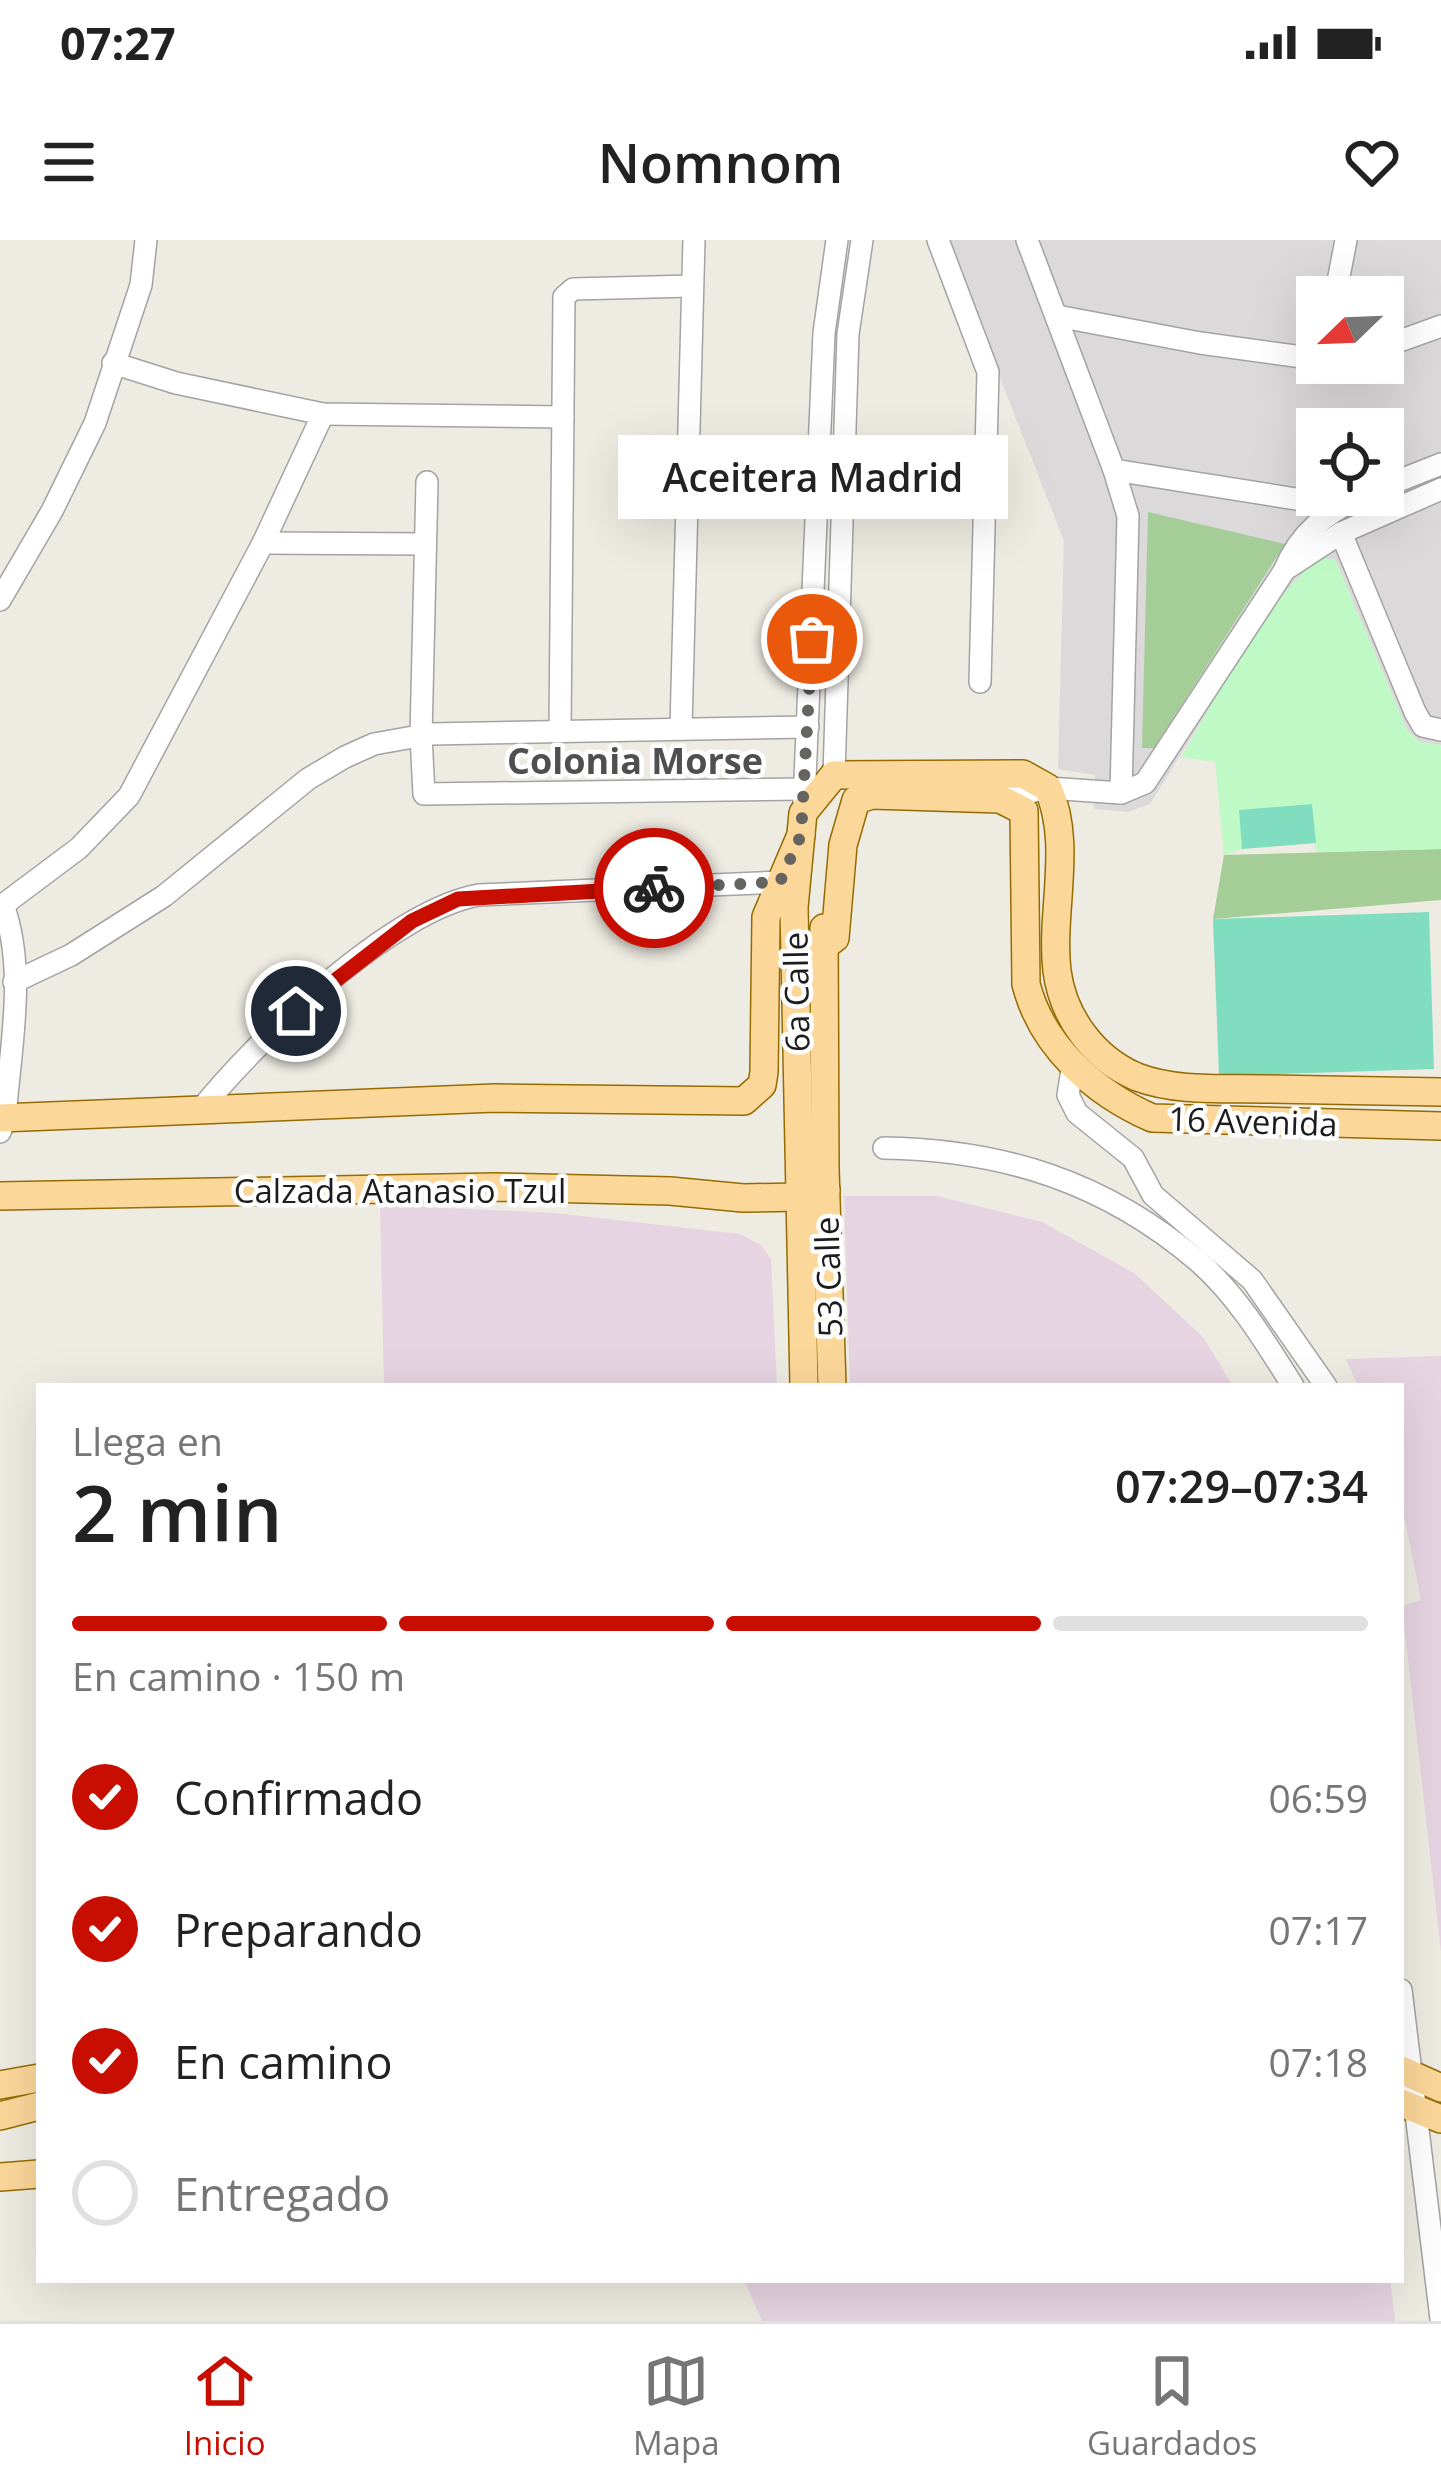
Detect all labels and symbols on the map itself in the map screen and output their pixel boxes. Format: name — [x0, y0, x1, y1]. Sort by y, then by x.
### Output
north arrow — [1296, 276, 1404, 384]
callout: Aceitera Madrid — [617, 435, 1007, 519]
pin — [761, 588, 863, 690]
district label: Colonia Morse — [507, 736, 763, 785]
courier — [594, 828, 714, 948]
street label: 6a Calle — [772, 932, 820, 1052]
pin — [245, 960, 347, 1062]
street label: 16 Avenida — [1168, 1096, 1338, 1146]
street label: Calzada Atanasio Tzul — [234, 1168, 566, 1213]
street label: 53 Calle — [803, 1216, 853, 1338]

